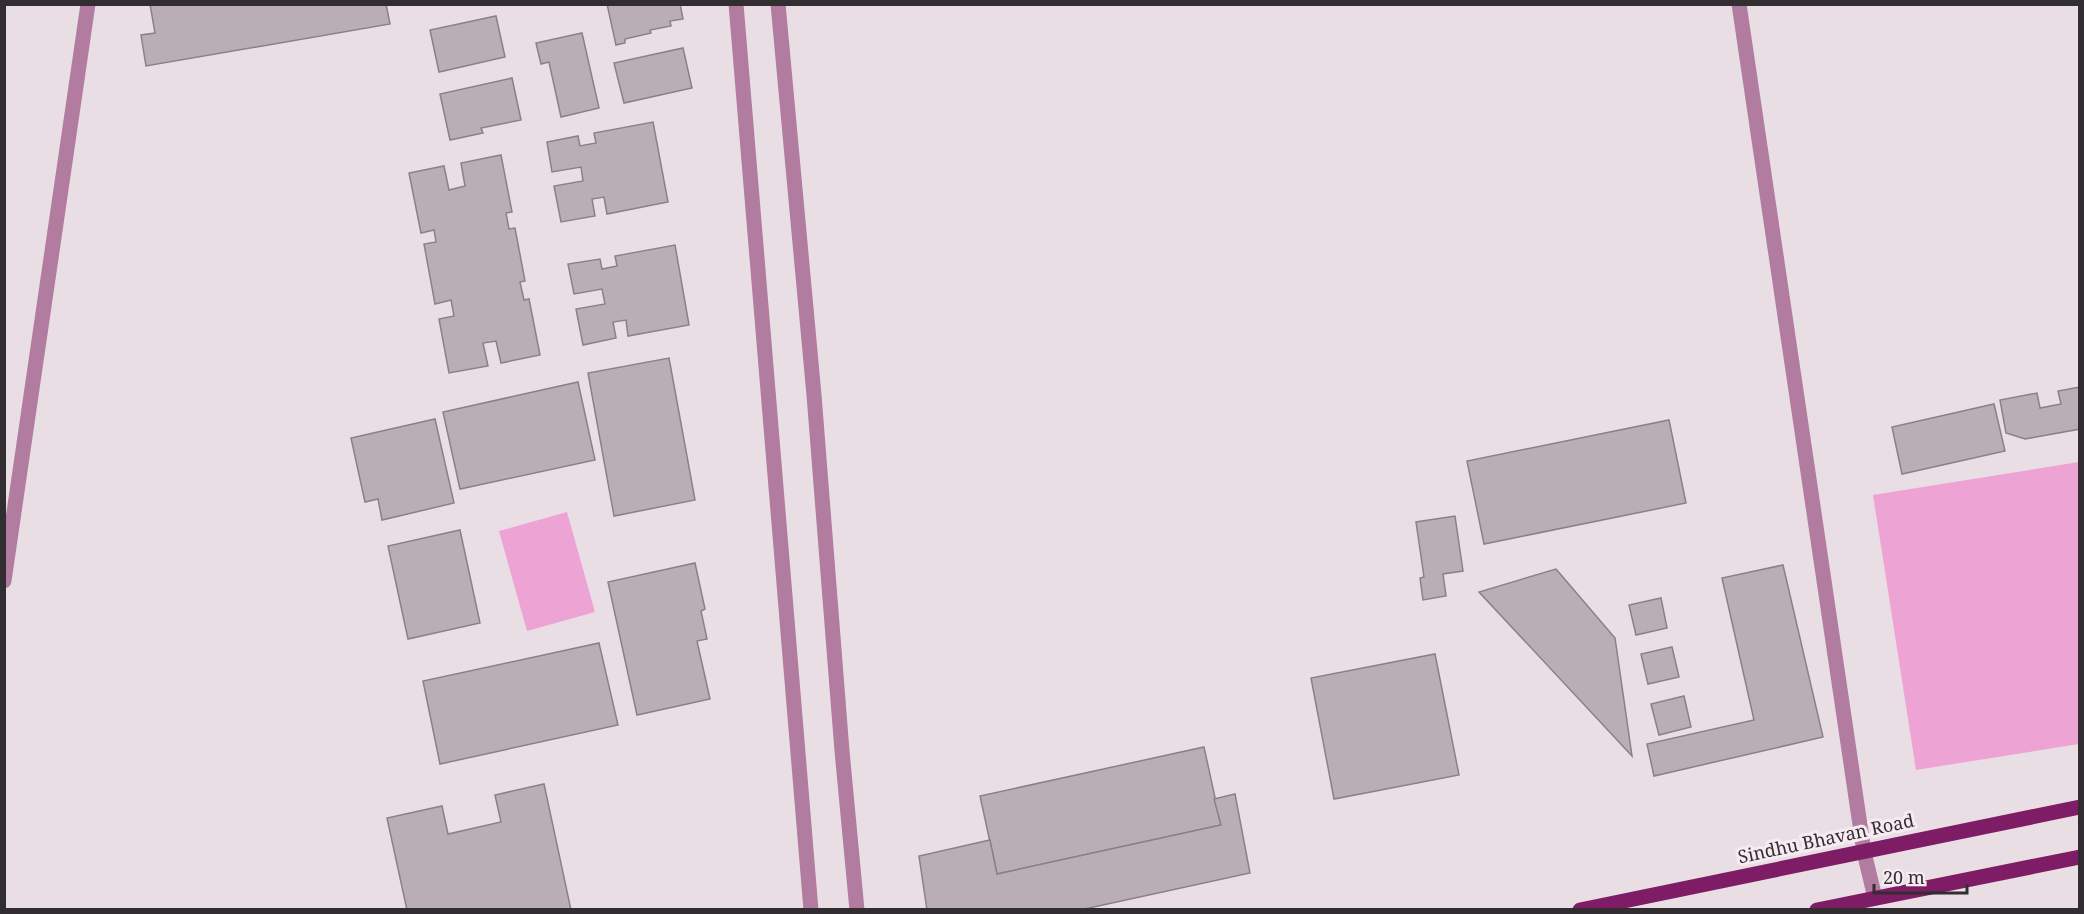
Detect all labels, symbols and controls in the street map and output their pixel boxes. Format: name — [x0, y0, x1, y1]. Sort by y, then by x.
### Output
street label: Sindhu Bhavan Road — [1736, 808, 1916, 868]
scale bar — [1874, 857, 1967, 895]
text: 20 m — [1883, 865, 1925, 889]

